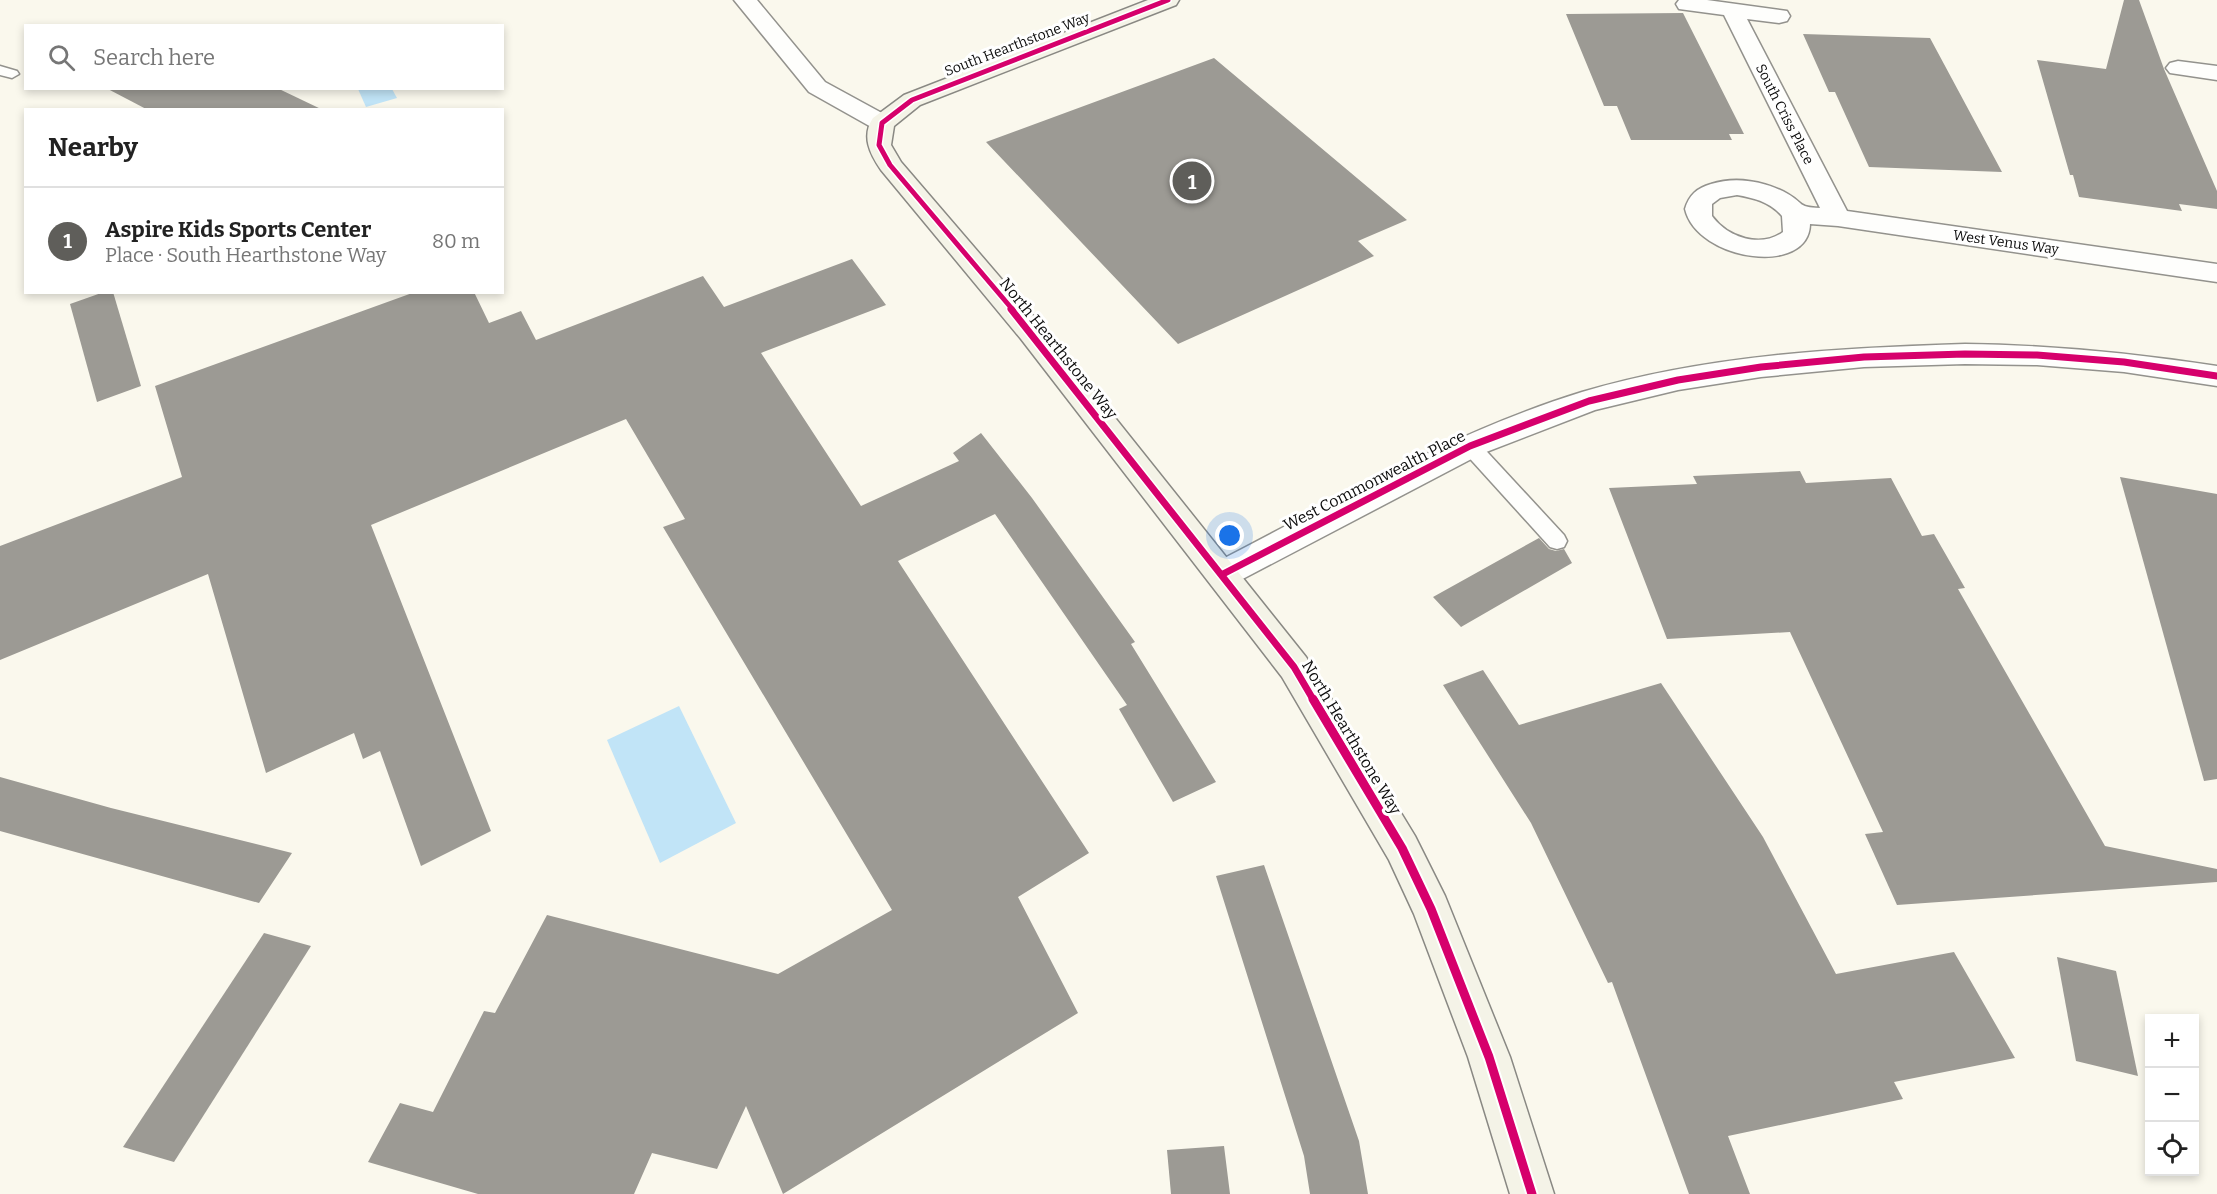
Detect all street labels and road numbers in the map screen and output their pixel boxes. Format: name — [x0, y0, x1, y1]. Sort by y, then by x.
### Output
street label: South Hearthstone Way — [942, 9, 1093, 80]
street label: South Criss Place — [1752, 61, 1817, 167]
street label: West Venus Way — [1952, 227, 2061, 258]
street label: North Hearthstone Way — [996, 274, 1122, 423]
street label: West Commonwealth Place — [1280, 426, 1468, 535]
street label: North Hearthstone Way — [1298, 657, 1405, 818]

